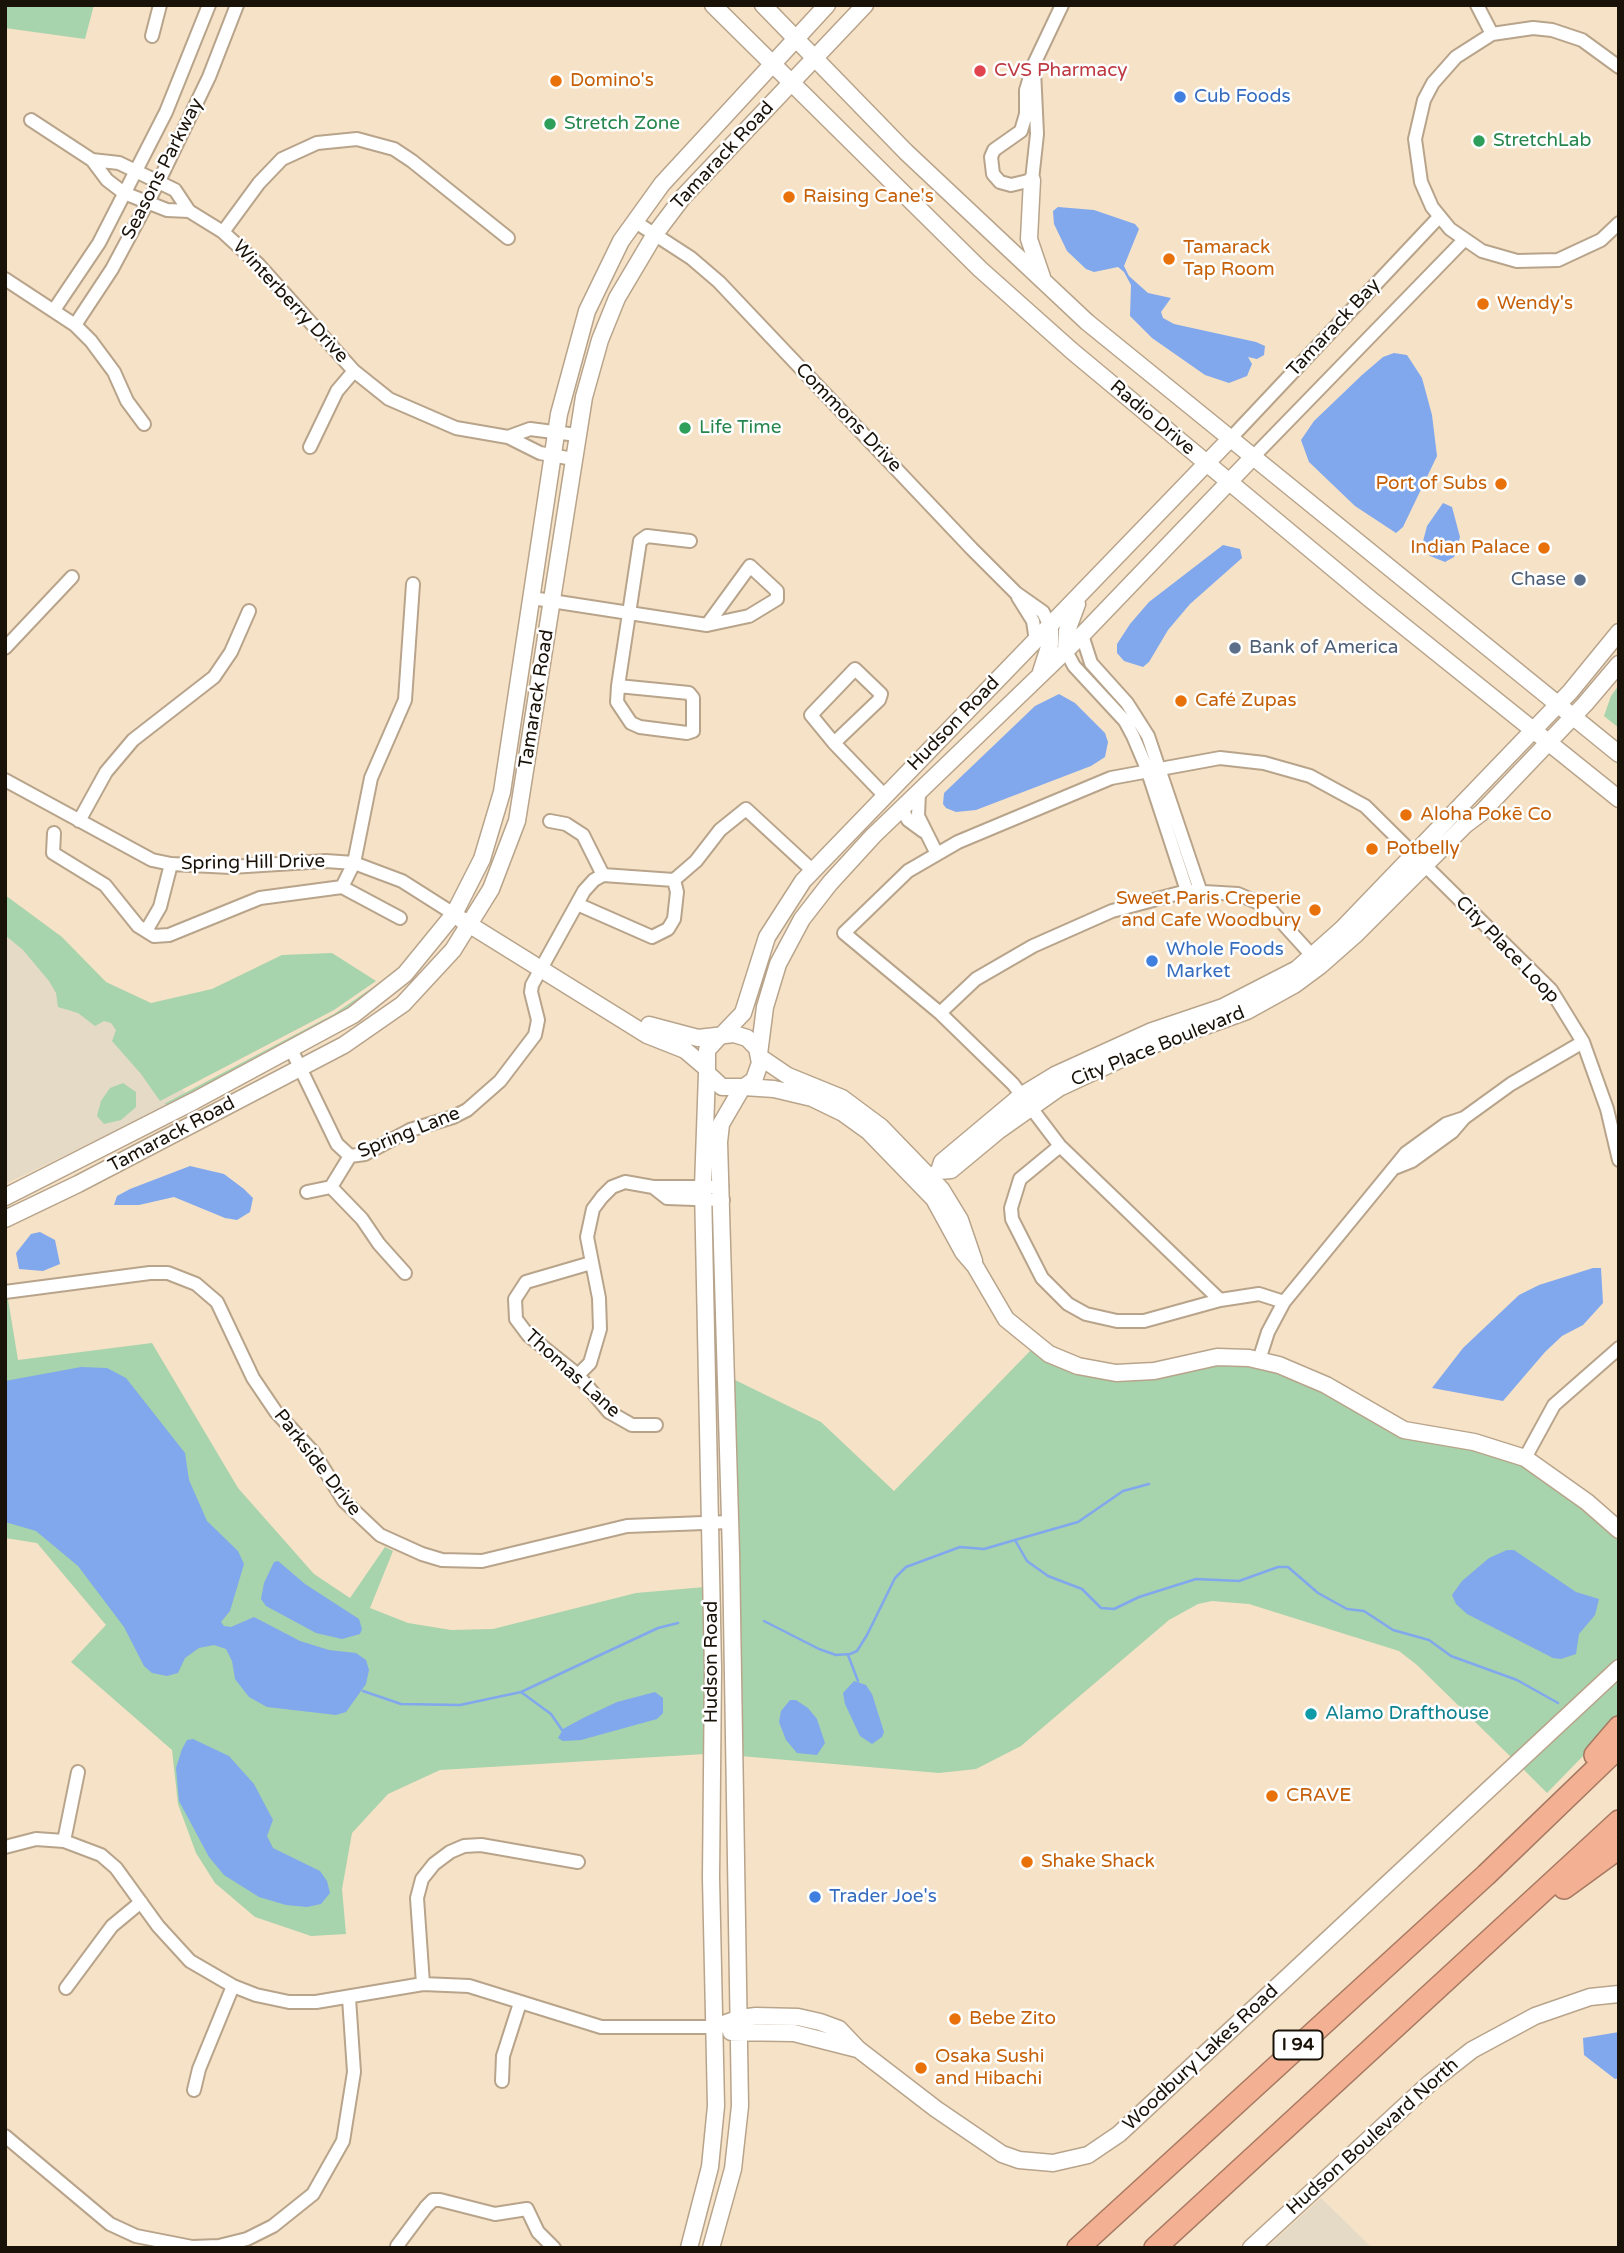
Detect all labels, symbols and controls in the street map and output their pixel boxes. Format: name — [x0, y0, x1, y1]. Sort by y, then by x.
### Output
place label: CVS Pharmacy — [994, 60, 1128, 82]
marker: CVS Pharmacy — [972, 63, 988, 79]
place label: Domino's — [570, 70, 654, 92]
marker: Domino's — [548, 73, 564, 89]
place label: Cub Foods — [1194, 86, 1291, 108]
marker: Cub Foods — [1172, 89, 1188, 105]
street label: Seasons Parkway — [118, 94, 208, 244]
street label: Tamarack Road — [667, 97, 779, 215]
place label: Stretch Zone — [564, 113, 680, 135]
marker: Stretch Zone — [542, 116, 558, 132]
place label: StretchLab — [1493, 130, 1591, 152]
marker: StretchLab — [1471, 133, 1487, 149]
place label: Raising Cane's — [803, 186, 934, 208]
marker: Raising Cane's — [781, 189, 797, 205]
street label: Winterberry Drive — [227, 236, 353, 368]
place label: Tamarack Tap Room — [1183, 237, 1275, 281]
marker: Tamarack Tap Room — [1161, 251, 1177, 267]
street label: Tamarack Bay — [1283, 274, 1385, 382]
place label: Wendy's — [1497, 293, 1573, 315]
marker: Wendy's — [1475, 296, 1491, 312]
street label: Commons Drive — [790, 359, 906, 477]
street label: Radio Drive — [1105, 376, 1199, 460]
place label: Life Time — [699, 417, 781, 439]
marker: Life Time — [677, 420, 693, 436]
place label: Port of Subs — [1376, 473, 1487, 495]
marker: Port of Subs — [1493, 476, 1509, 492]
place label: Indian Palace — [1410, 537, 1530, 559]
marker: Indian Palace — [1536, 540, 1552, 556]
place label: Chase — [1511, 569, 1566, 591]
marker: Chase — [1572, 572, 1588, 588]
street label: Tamarack Road — [515, 628, 559, 770]
place label: Bank of America — [1249, 637, 1398, 659]
marker: Bank of America — [1227, 640, 1243, 656]
street label: Hudson Road — [903, 672, 1005, 776]
place label: Café Zupas — [1195, 690, 1297, 712]
marker: Café Zupas — [1173, 693, 1189, 709]
place label: Aloha Pokē Co — [1420, 804, 1552, 826]
marker: Aloha Pokē Co — [1398, 807, 1414, 823]
place label: Potbelly — [1386, 838, 1460, 860]
marker: Potbelly — [1364, 841, 1380, 857]
street label: Spring Hill Drive — [181, 850, 325, 876]
place label: Sweet Paris Creperie and Cafe Woodbury — [1116, 888, 1301, 932]
street label: City Place Loop — [1450, 892, 1564, 1008]
marker: Sweet Paris Creperie and Cafe Woodbury — [1307, 902, 1323, 918]
place label: Whole Foods Market — [1166, 939, 1284, 983]
marker: Whole Foods Market — [1144, 953, 1160, 969]
street label: City Place Boulevard — [1068, 1002, 1248, 1092]
street label: Tamarack Road — [105, 1092, 239, 1178]
street label: Spring Lane — [355, 1102, 463, 1164]
street label: Thomas Lane — [520, 1325, 624, 1423]
street label: Parkside Drive — [268, 1405, 366, 1521]
street label: Hudson Road — [701, 1601, 723, 1723]
place label: Alamo Drafthouse — [1325, 1703, 1489, 1725]
marker: Alamo Drafthouse — [1303, 1706, 1319, 1722]
place label: CRAVE — [1286, 1785, 1351, 1807]
marker: CRAVE — [1264, 1788, 1280, 1804]
place label: Shake Shack — [1041, 1851, 1155, 1873]
marker: Shake Shack — [1019, 1854, 1035, 1870]
place label: Trader Joe's — [829, 1886, 937, 1908]
marker: Trader Joe's — [807, 1889, 823, 1905]
street label: Woodbury Lakes Road — [1119, 1980, 1283, 2136]
place label: Bebe Zito — [969, 2008, 1056, 2030]
marker: Bebe Zito — [947, 2011, 963, 2027]
road number: I 94 — [1274, 2031, 1322, 2060]
place label: Osaka Sushi and Hibachi — [935, 2046, 1044, 2090]
street label: Hudson Boulevard North — [1282, 2054, 1464, 2220]
marker: Osaka Sushi and Hibachi — [913, 2060, 929, 2076]

